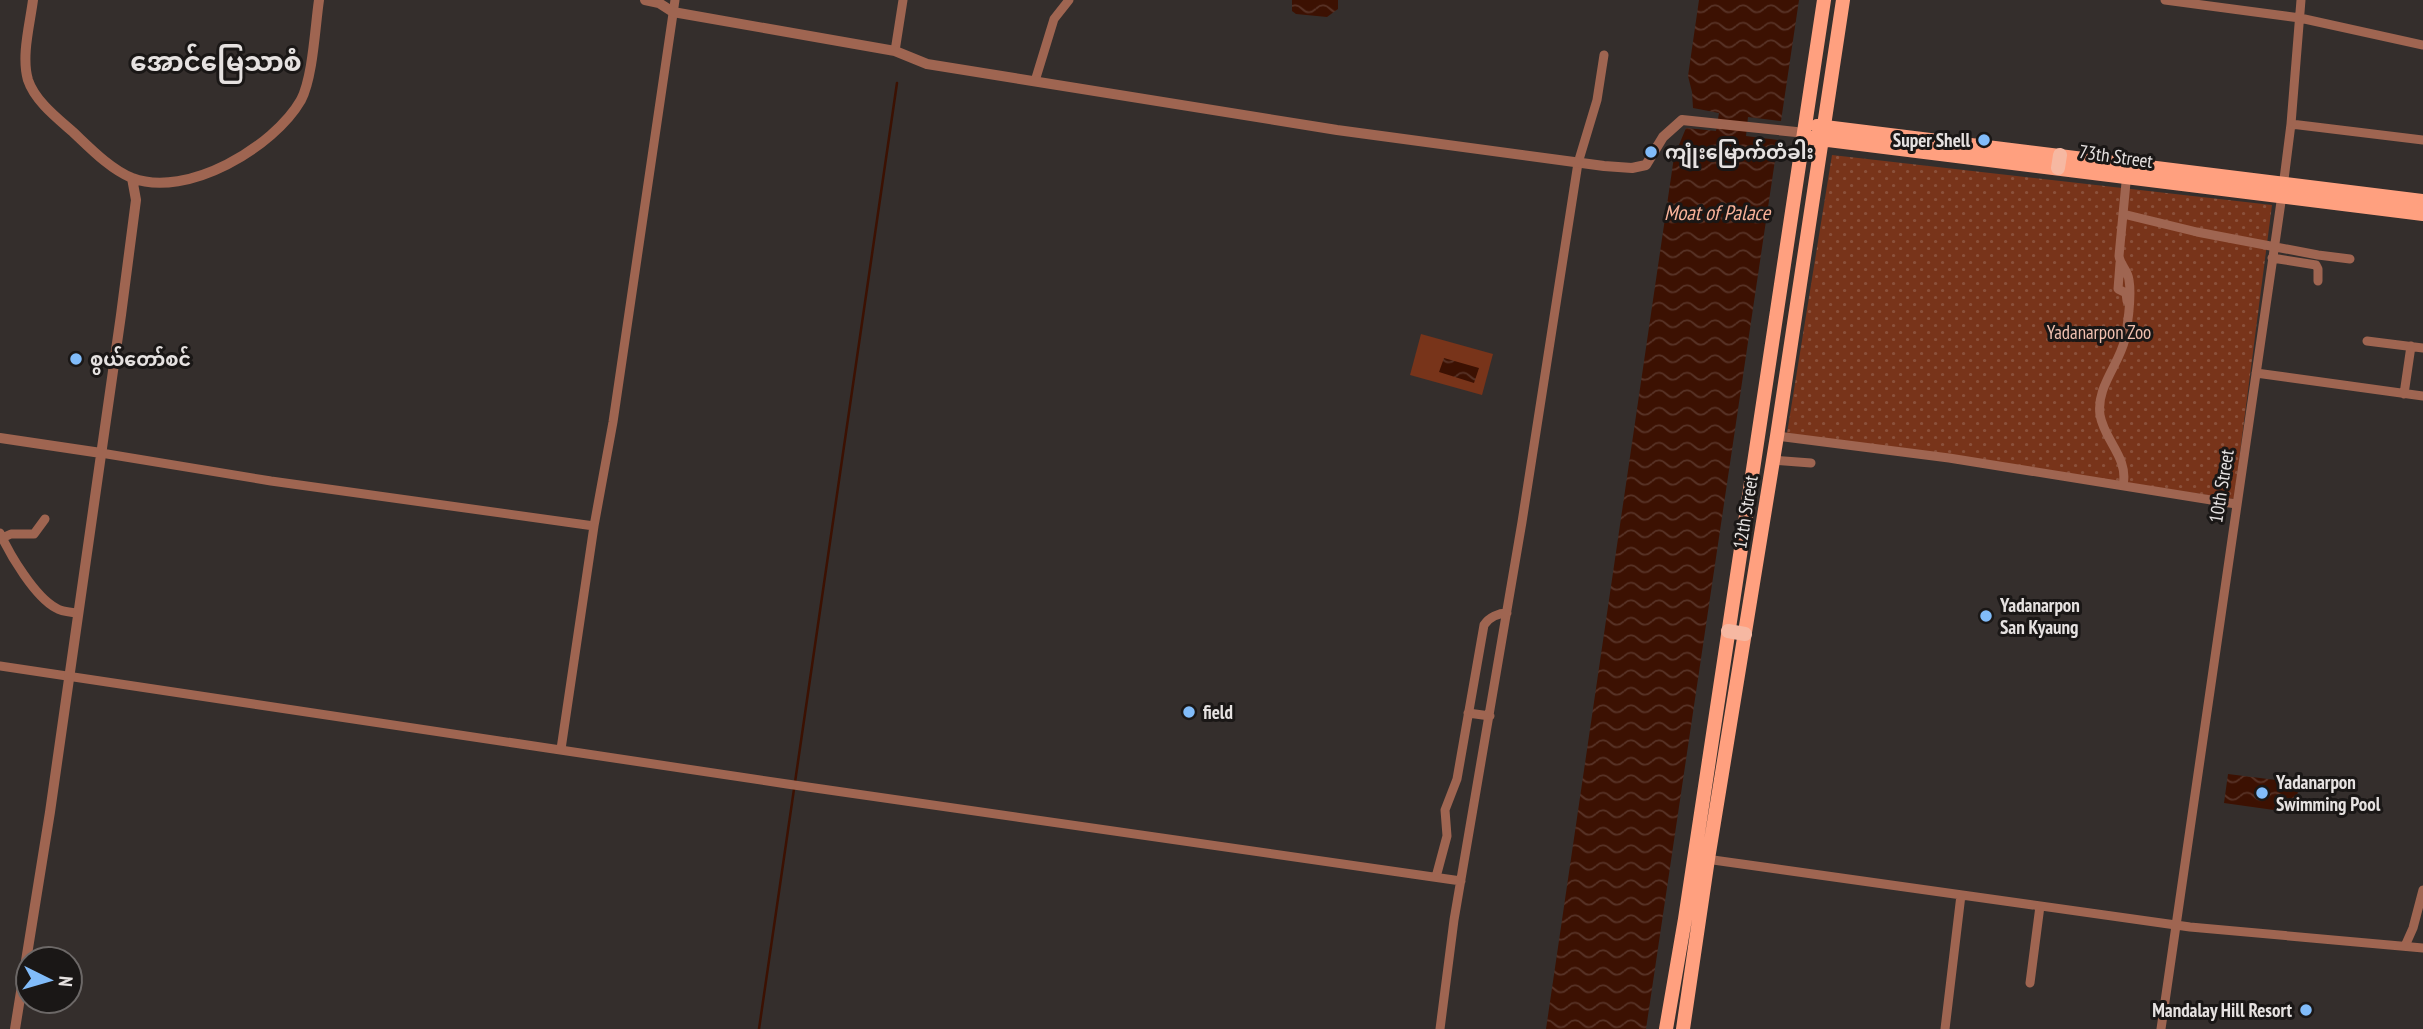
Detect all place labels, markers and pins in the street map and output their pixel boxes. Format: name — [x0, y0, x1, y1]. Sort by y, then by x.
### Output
place label: Super Shell — [1893, 128, 1970, 152]
marker: Super Shell — [1976, 132, 1992, 148]
place label: ကျုံးမြောက်တံခါး — [1665, 139, 1814, 169]
marker: ကျုံးမြောက်တံခါး — [1643, 144, 1659, 160]
place label: စွယ်တော်စင် — [90, 346, 191, 375]
marker: စွယ်တော်စင် — [68, 351, 84, 367]
place label: Yadanarpon San Kyaung — [1999, 593, 2080, 639]
marker: Yadanarpon San Kyaung — [1978, 608, 1994, 624]
place label: field — [1203, 700, 1233, 724]
marker: field — [1181, 704, 1197, 720]
place label: Yadanarpon Swimming Pool — [2275, 770, 2381, 816]
marker: Yadanarpon Swimming Pool — [2254, 785, 2270, 801]
place label: Mandalay Hill Resort — [2152, 998, 2292, 1022]
marker: Mandalay Hill Resort — [2298, 1002, 2314, 1018]

